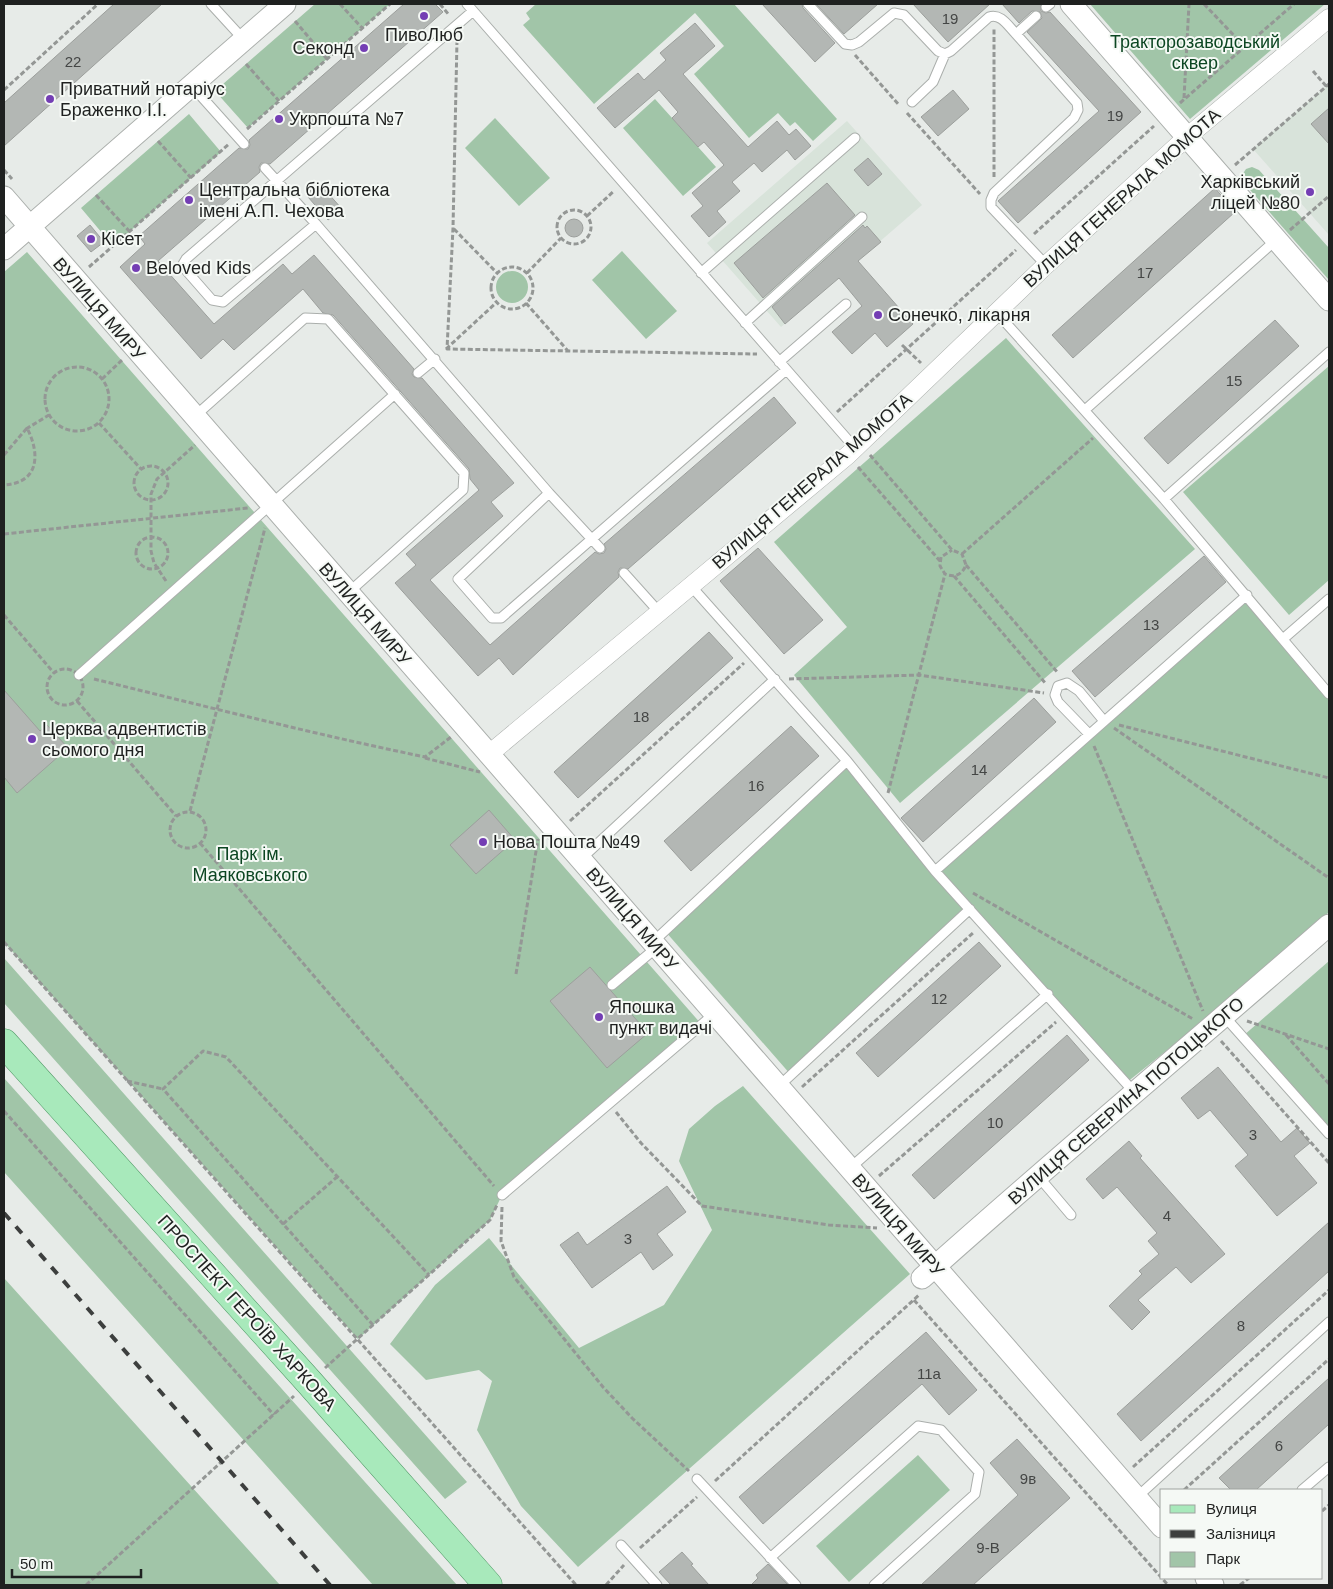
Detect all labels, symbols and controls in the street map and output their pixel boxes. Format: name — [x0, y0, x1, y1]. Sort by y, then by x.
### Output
marker: ПивоЛюб — [418, 10, 430, 22]
house number: 19 — [942, 10, 958, 27]
place label: ПивоЛюб — [385, 25, 463, 45]
park label: Тракторозаводський сквер — [1110, 32, 1280, 73]
place label: Секонд — [292, 38, 354, 58]
marker: Секонд — [358, 42, 370, 54]
house number: 22 — [65, 53, 81, 70]
place label: Приватний нотаріус Браженко І.І. — [60, 79, 225, 120]
marker: Приватний нотаріус Браженко І.І. — [44, 93, 56, 105]
street label: ВУЛИЦЯ ГЕНЕРАЛА МОМОТА — [1020, 104, 1224, 292]
house number: 19 — [1107, 107, 1123, 124]
place label: Укрпошта №7 — [289, 109, 404, 129]
marker: Укрпошта №7 — [273, 113, 285, 125]
place label: Харківський ліцей №80 — [1200, 172, 1300, 213]
place label: Центральна бібліотека імені А.П. Чехова — [199, 180, 391, 221]
marker: Харківський ліцей №80 — [1304, 186, 1316, 198]
marker: Центральна бібліотека імені А.П. Чехова — [183, 194, 195, 206]
place label: Кісет — [101, 229, 142, 249]
marker: Кісет — [85, 233, 97, 245]
street label: ВУЛИЦЯ МИРУ — [49, 254, 149, 365]
place label: Beloved Kids — [146, 258, 251, 278]
marker: Beloved Kids — [130, 262, 142, 274]
house number: 17 — [1137, 264, 1153, 281]
place label: Сонечко, лікарня — [888, 305, 1030, 325]
marker: Сонечко, лікарня — [872, 309, 884, 321]
house number: 15 — [1226, 372, 1242, 389]
street label: ВУЛИЦЯ ГЕНЕРАЛА МОМОТА — [708, 389, 916, 573]
street label: ВУЛИЦЯ МИРУ — [315, 559, 415, 670]
house number: 13 — [1143, 616, 1159, 633]
house number: 18 — [633, 708, 649, 725]
place label: Церква адвентистів сьомого дня — [42, 719, 207, 760]
marker: Церква адвентистів сьомого дня — [26, 733, 38, 745]
house number: 14 — [971, 761, 987, 778]
house number: 16 — [748, 777, 764, 794]
place label: Нова Пошта №49 — [493, 832, 640, 852]
marker: Нова Пошта №49 — [477, 836, 489, 848]
park label: Парк ім. Маяковського — [192, 844, 308, 885]
street label: ВУЛИЦЯ МИРУ — [582, 864, 682, 975]
house number: 12 — [931, 990, 947, 1007]
street label: ВУЛИЦЯ СЕВЕРИНА ПОТОЦЬКОГО — [1004, 993, 1248, 1209]
place label: Япошка пункт видачі — [609, 997, 712, 1038]
marker: Япошка пункт видачі — [593, 1011, 605, 1023]
house number: 10 — [987, 1114, 1003, 1131]
house number: 3 — [1249, 1126, 1257, 1143]
street label: ВУЛИЦЯ МИРУ — [848, 1170, 948, 1281]
house number: 4 — [1163, 1207, 1171, 1224]
street label: ПРОСПЕКТ ГЕРОЇВ ХАРКОВА — [154, 1211, 340, 1415]
house number: 3 — [624, 1230, 632, 1247]
house number: 8 — [1237, 1317, 1245, 1334]
house number: 11а — [917, 1365, 942, 1382]
house number: 6 — [1275, 1437, 1283, 1454]
house number: 9в — [1020, 1470, 1036, 1487]
legend — [1160, 1489, 1323, 1579]
text: Вулиця — [1206, 1500, 1257, 1517]
text: Залізниця — [1206, 1525, 1276, 1542]
house number: 9-В — [976, 1539, 1000, 1556]
scale bar — [12, 1546, 141, 1578]
text: Парк — [1206, 1550, 1240, 1567]
text: 50 m — [20, 1555, 53, 1572]

